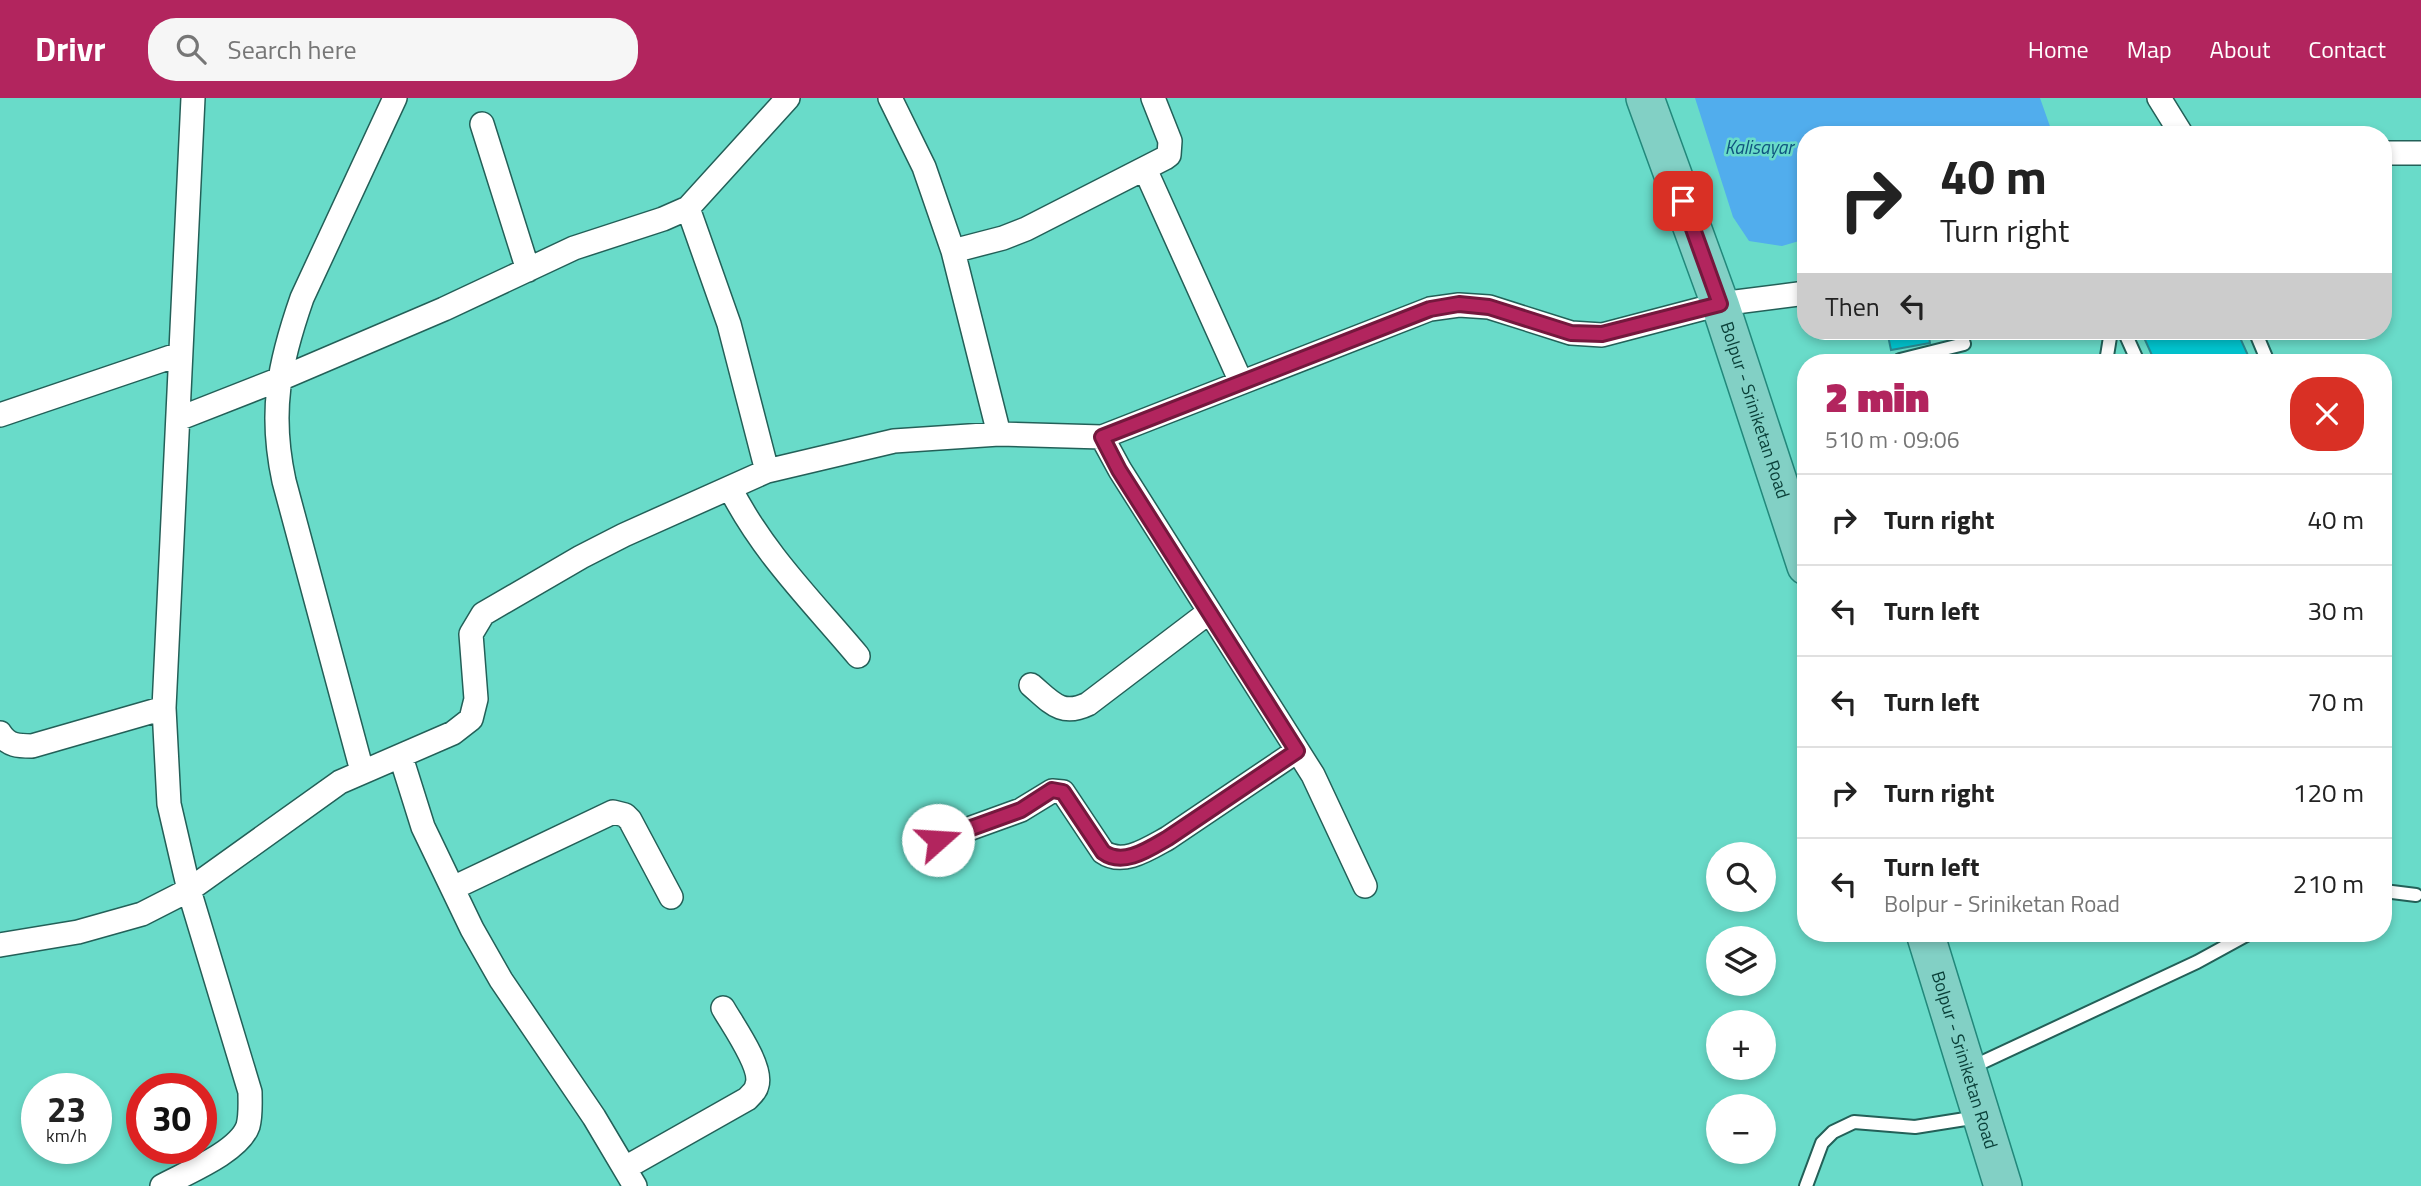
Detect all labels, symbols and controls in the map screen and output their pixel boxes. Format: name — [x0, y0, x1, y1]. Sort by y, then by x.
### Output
search box — [148, 18, 638, 81]
text: Drivr — [35, 24, 106, 74]
icon: search — [172, 30, 210, 68]
text: Search here — [228, 30, 357, 69]
text: Home — [2028, 31, 2089, 67]
text: Map — [2127, 31, 2172, 67]
text: About — [2210, 31, 2270, 67]
text: Contact — [2308, 31, 2386, 67]
water label: Kalisayar — [1725, 132, 1795, 161]
text: 40 m — [1940, 138, 2047, 213]
icon: right — [1825, 154, 1916, 245]
pin — [1653, 171, 1713, 231]
icon: arrive — [1664, 182, 1702, 220]
text: Turn right — [1940, 206, 2069, 254]
text: Then — [1825, 287, 1880, 326]
icon: left — [1894, 287, 1932, 325]
street label: Bolpur - Sriniketan Road — [1714, 318, 1797, 502]
text: 2 min — [1825, 364, 1929, 428]
button: close — [2290, 377, 2364, 451]
text: 510 m · 09:06 — [1825, 422, 1960, 457]
text: Turn right — [1884, 500, 1995, 539]
text: 40 m — [2307, 500, 2364, 539]
icon: right — [1825, 501, 1863, 539]
text: Turn left — [1884, 591, 1979, 630]
text: 30 m — [2307, 591, 2364, 630]
icon: left — [1825, 592, 1863, 630]
text: Turn left — [1884, 682, 1979, 721]
text: 70 m — [2307, 682, 2364, 721]
icon: left — [1825, 683, 1863, 721]
text: Turn right — [1884, 773, 1995, 812]
text: 120 m — [2293, 773, 2364, 812]
icon: right — [1825, 774, 1863, 812]
position arrow — [901, 803, 975, 877]
map controls — [1706, 842, 1776, 1164]
button: search — [1706, 842, 1776, 912]
text: Turn left — [1884, 847, 1979, 886]
text: 210 m — [2293, 864, 2364, 903]
icon: left — [1825, 865, 1863, 903]
text: Bolpur - Sriniketan Road — [1884, 886, 2120, 921]
button: layers — [1706, 926, 1776, 996]
street label: Bolpur - Sriniketan Road — [1925, 968, 2005, 1152]
button: + — [1706, 1010, 1776, 1080]
speed limit sign: 30 — [126, 1073, 217, 1164]
text: 23 — [47, 1082, 86, 1136]
button: − — [1706, 1094, 1776, 1164]
text: km/h — [46, 1122, 87, 1149]

